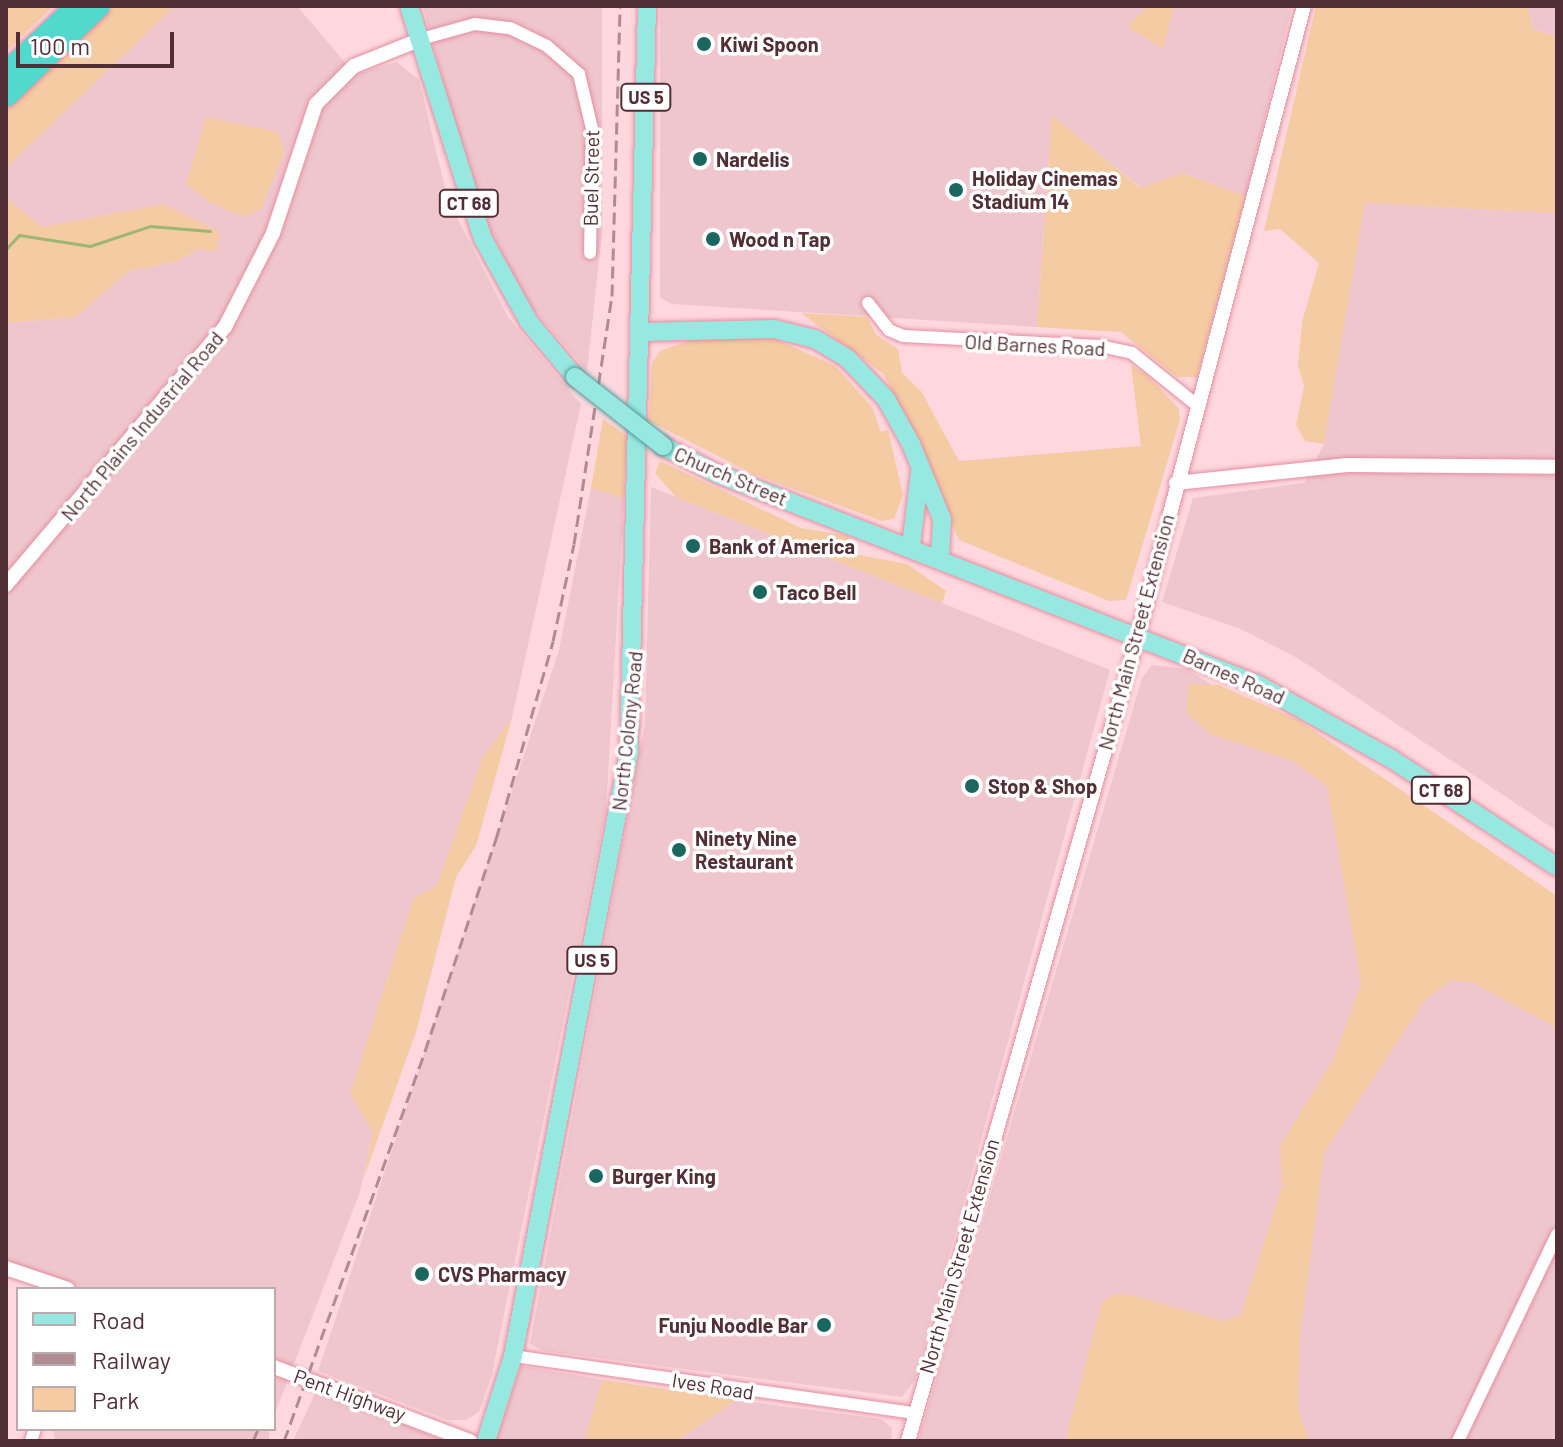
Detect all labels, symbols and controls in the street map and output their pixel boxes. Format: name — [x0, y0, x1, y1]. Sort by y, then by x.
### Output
scale bar — [20, 16, 178, 66]
text: 100 m — [30, 31, 90, 60]
place label: Kiwi Spoon — [720, 32, 819, 56]
marker: Kiwi Spoon — [695, 35, 713, 53]
road number: US 5 — [620, 83, 672, 111]
street label: Buel Street — [578, 129, 604, 227]
place label: Nardelis — [716, 147, 790, 171]
marker: Nardelis — [691, 150, 709, 168]
place label: Holiday Cinemas Stadium 14 — [972, 166, 1118, 213]
marker: Holiday Cinemas Stadium 14 — [947, 181, 965, 199]
road number: CT 68 — [437, 189, 501, 217]
place label: Wood n Tap — [729, 227, 831, 251]
marker: Wood n Tap — [704, 230, 722, 248]
street label: North Plains Industrial Road — [56, 326, 228, 526]
street label: Old Barnes Road — [964, 329, 1106, 361]
street label: Church Street — [671, 441, 791, 511]
street label: North Main Street Extension — [1093, 511, 1179, 753]
place label: Bank of America — [709, 534, 855, 558]
marker: Bank of America — [684, 537, 702, 555]
place label: Taco Bell — [776, 580, 856, 604]
marker: Taco Bell — [751, 583, 769, 601]
street label: Barnes Road — [1179, 643, 1289, 709]
street label: North Colony Road — [607, 650, 647, 812]
place label: Stop & Shop — [988, 774, 1097, 798]
road number: CT 68 — [1409, 776, 1473, 804]
marker: Stop & Shop — [963, 777, 981, 795]
place label: Ninety Nine Restaurant — [695, 826, 797, 873]
marker: Ninety Nine Restaurant — [670, 841, 688, 859]
road number: US 5 — [566, 946, 618, 974]
street label: North Main Street Extension — [914, 1136, 1004, 1376]
place label: Burger King — [612, 1164, 716, 1188]
marker: Burger King — [587, 1167, 605, 1185]
place label: CVS Pharmacy — [438, 1262, 567, 1286]
marker: CVS Pharmacy — [413, 1265, 431, 1283]
legend — [16, 1287, 276, 1431]
text: Road — [92, 1305, 145, 1334]
place label: Funju Noodle Bar — [658, 1313, 808, 1337]
marker: Funju Noodle Bar — [815, 1316, 833, 1334]
text: Railway — [92, 1345, 171, 1374]
street label: Pent Highway — [291, 1364, 409, 1426]
street label: Ives Road — [670, 1368, 756, 1404]
text: Park — [92, 1385, 139, 1414]

